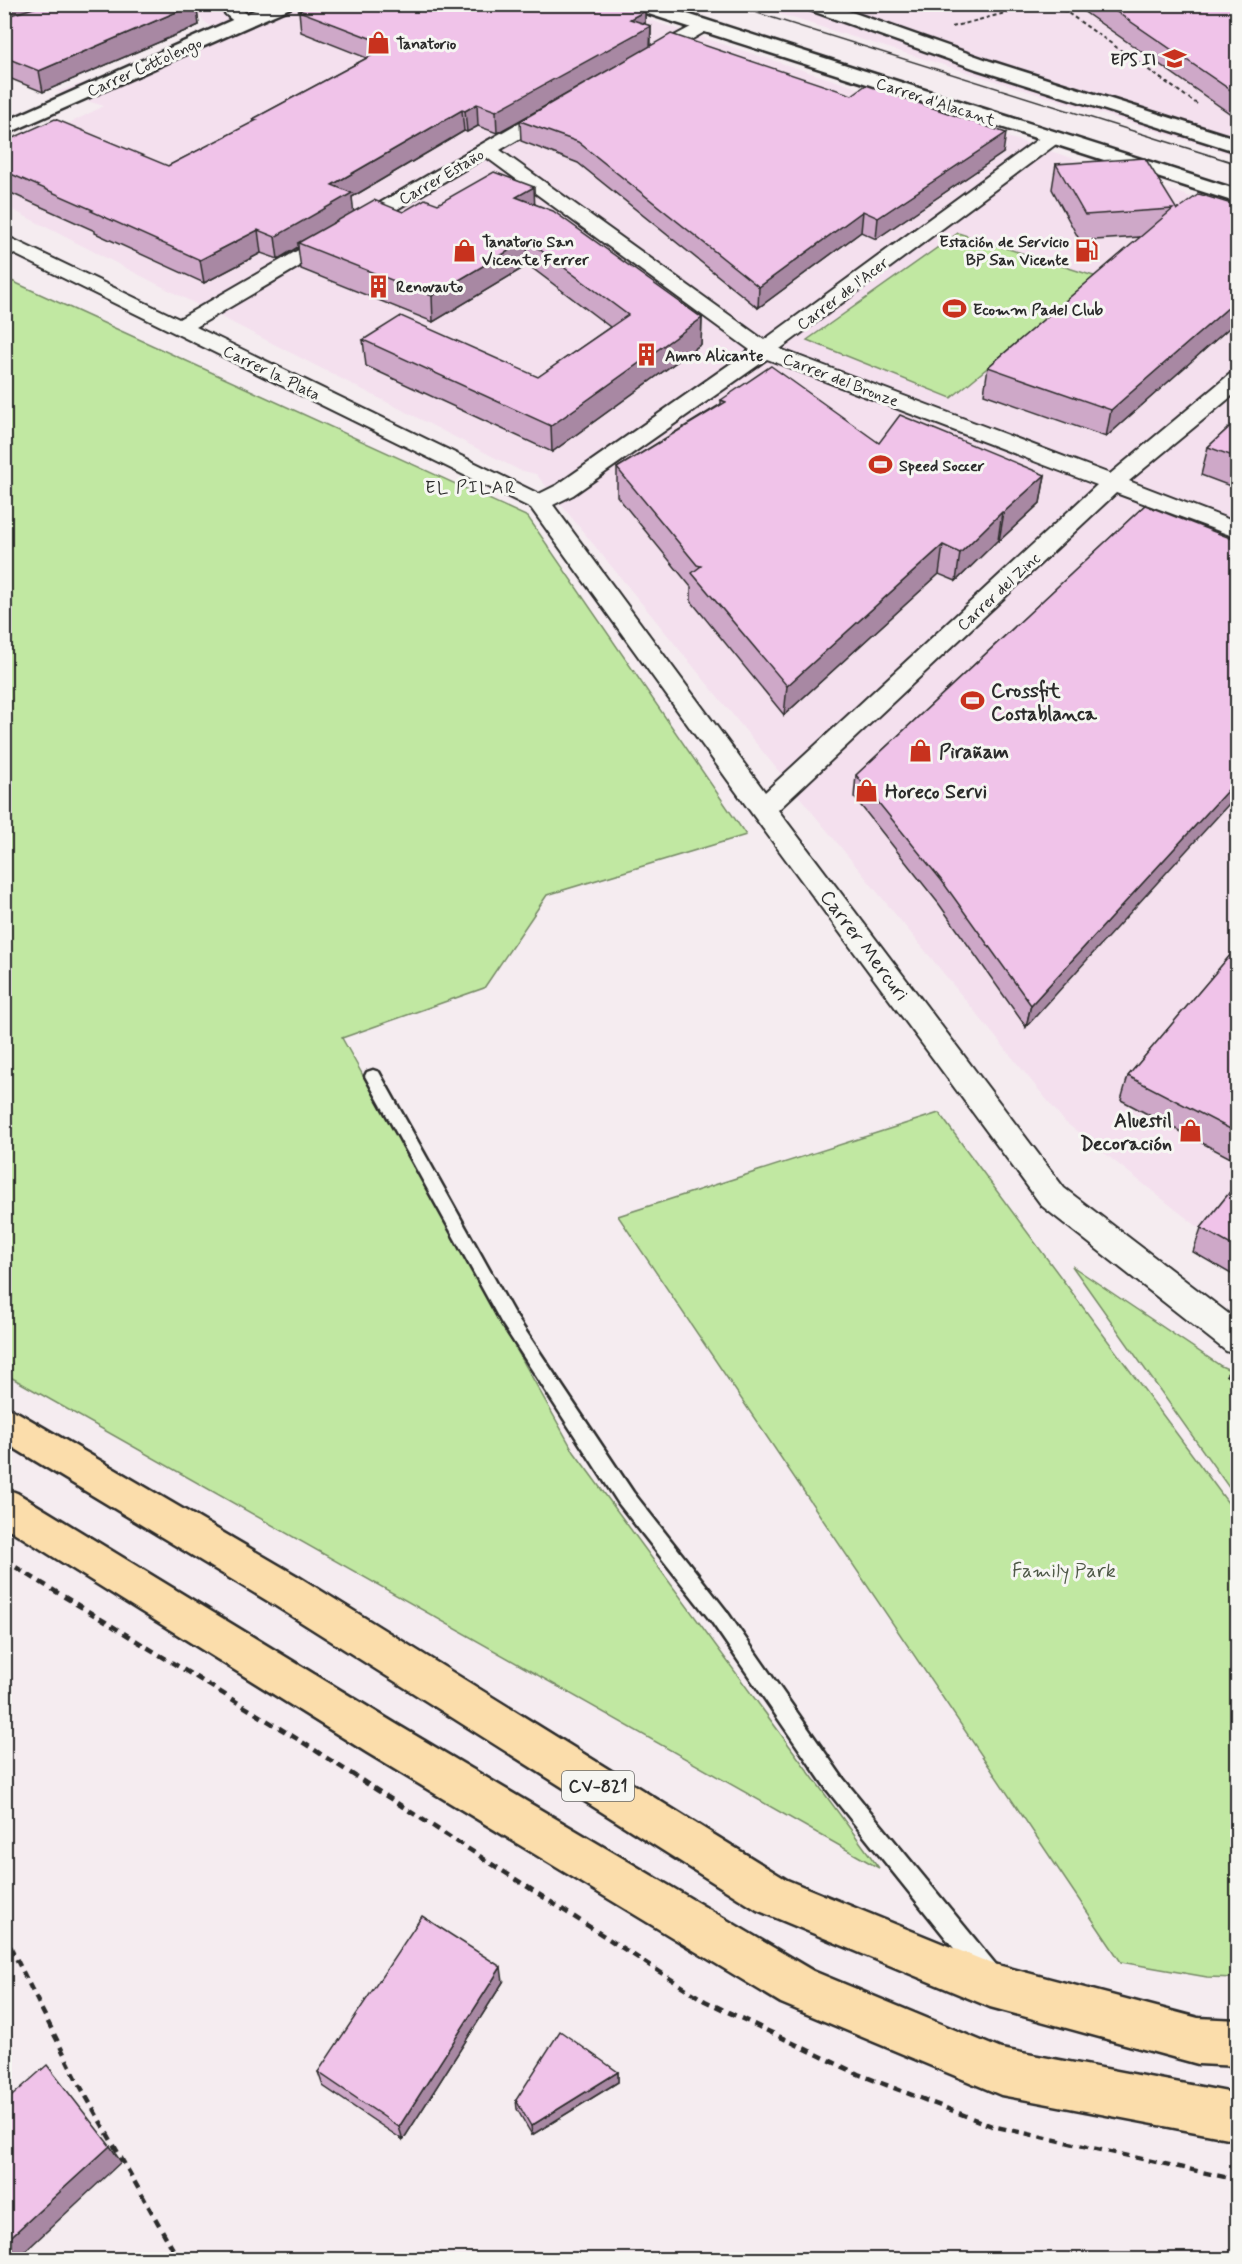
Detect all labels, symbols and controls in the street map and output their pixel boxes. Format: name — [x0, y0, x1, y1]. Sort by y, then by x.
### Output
shop icon: Tanatorio — [365, 30, 391, 56]
street label: Carrer Cottolengo — [84, 33, 206, 103]
place label: Tanatorio — [396, 34, 457, 55]
school or university icon: EPS II — [1161, 46, 1187, 72]
place label: EPS II — [1111, 50, 1156, 71]
street label: Carrer d'Alacant — [873, 73, 998, 132]
street label: Carrer Estaño — [395, 144, 488, 210]
place label: Tanatorio San Vicente Ferrer — [482, 232, 589, 271]
place label: Estación de Servicio BP San Vicente — [939, 232, 1069, 271]
shop icon: Tanatorio San Vicente Ferrer — [451, 237, 477, 263]
fuel station icon: Estación de Servicio BP San Vicente — [1074, 237, 1100, 263]
street label: Carrer de l'Acer — [793, 253, 893, 336]
building icon: Renovauto — [365, 273, 391, 299]
place label: Renovauto — [396, 277, 463, 298]
sports icon: Ecomm Padel Club — [942, 296, 968, 322]
place label: Ecomm Padel Club — [973, 300, 1103, 321]
street label: Carrer la Plata — [219, 341, 323, 406]
building icon: Amro Alicante — [634, 342, 660, 368]
place label: Amro Alicante — [665, 346, 763, 367]
street label: Carrer del Bronze — [779, 349, 902, 412]
sports icon: Speed Soccer — [868, 452, 894, 478]
place label: Speed Soccer — [899, 456, 985, 477]
district label: EL PILAR — [425, 476, 517, 500]
street label: Carrer del Zinc — [953, 548, 1045, 636]
place label: Crossfit Costablanca — [991, 678, 1098, 728]
sports icon: Crossfit Costablanca — [960, 688, 986, 714]
shop icon: Pirañam — [908, 738, 934, 764]
place label: Pirañam — [939, 739, 1009, 766]
shop icon: Horeco Servi — [854, 778, 880, 804]
place label: Horeco Servi — [885, 779, 987, 806]
street label: Carrer Mercuri — [813, 885, 915, 1007]
place label: Aluestil Decoración — [1080, 1108, 1172, 1158]
shop icon: Aluestil Decoración — [1177, 1118, 1203, 1144]
park label: Family Park — [1012, 1558, 1116, 1585]
road number: CV-821 — [562, 1771, 634, 1801]

